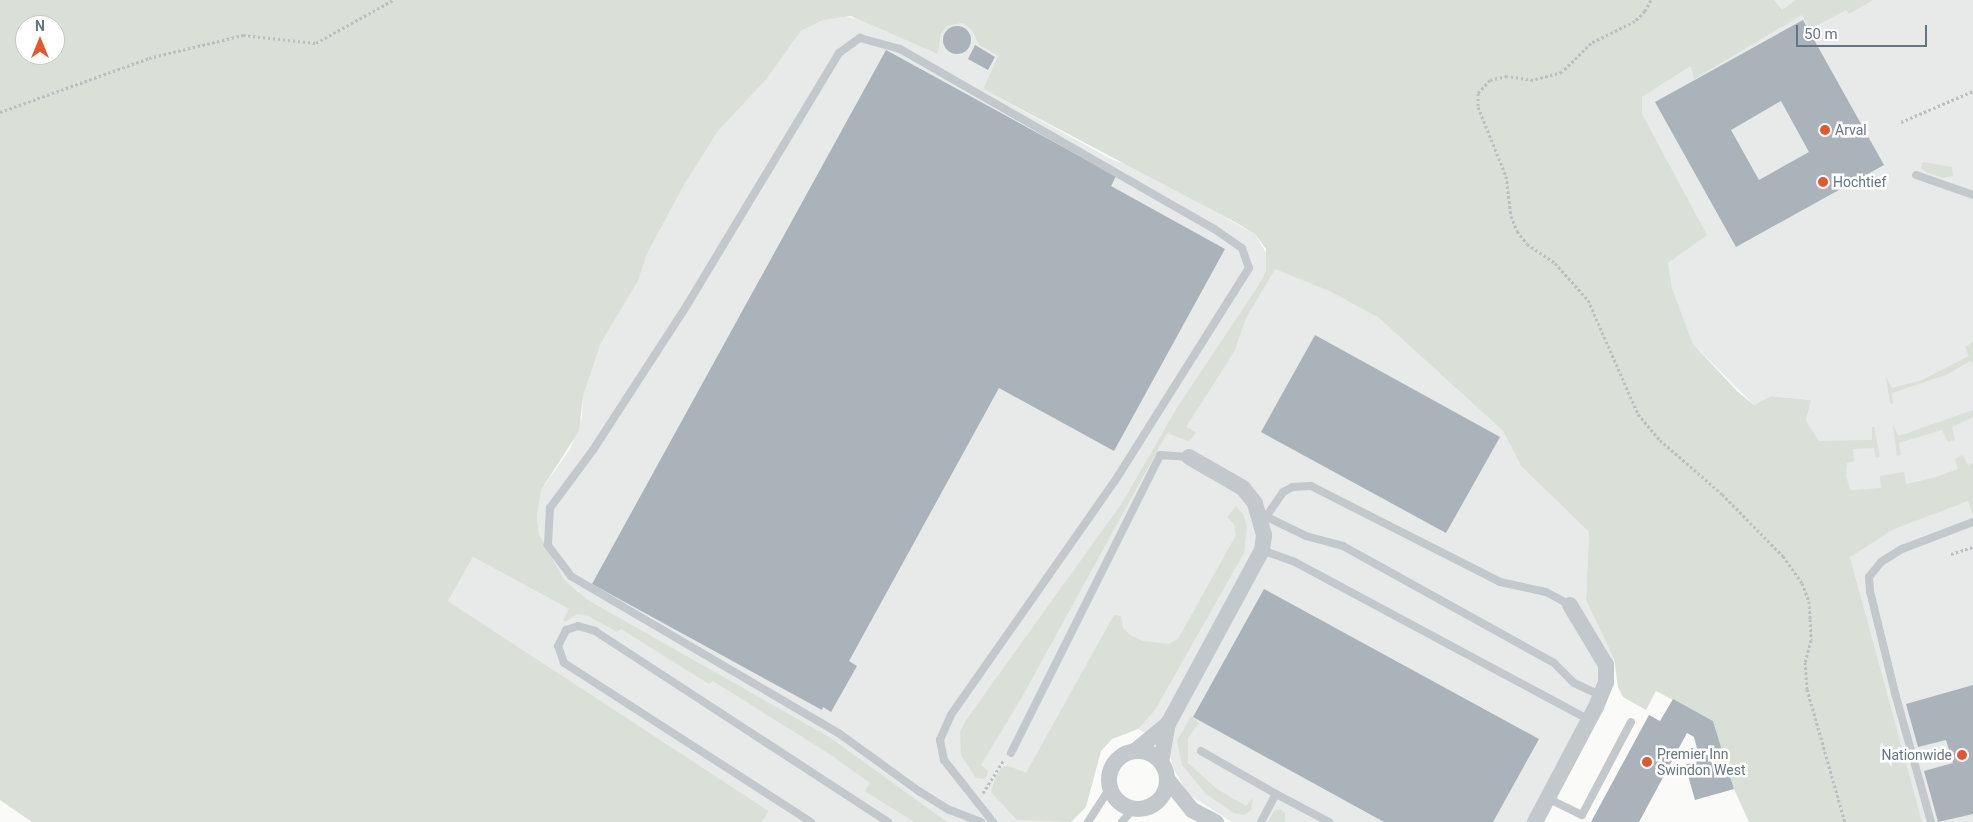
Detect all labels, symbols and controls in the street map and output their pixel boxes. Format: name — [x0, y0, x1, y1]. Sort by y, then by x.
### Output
north arrow — [15, 15, 65, 65]
scale bar — [1798, 15, 1929, 47]
text: N — [35, 18, 45, 34]
text: 50 m — [1804, 25, 1838, 43]
place label: Arval — [1835, 122, 1867, 138]
marker: Arval — [1819, 124, 1831, 136]
place label: Hochtief — [1833, 174, 1886, 190]
marker: Hochtief — [1817, 176, 1829, 188]
place label: Premier Inn Swindon West — [1657, 746, 1745, 779]
place label: Nationwide — [1881, 747, 1952, 763]
marker: Nationwide — [1956, 749, 1968, 761]
marker: Premier Inn Swindon West — [1641, 756, 1653, 768]

